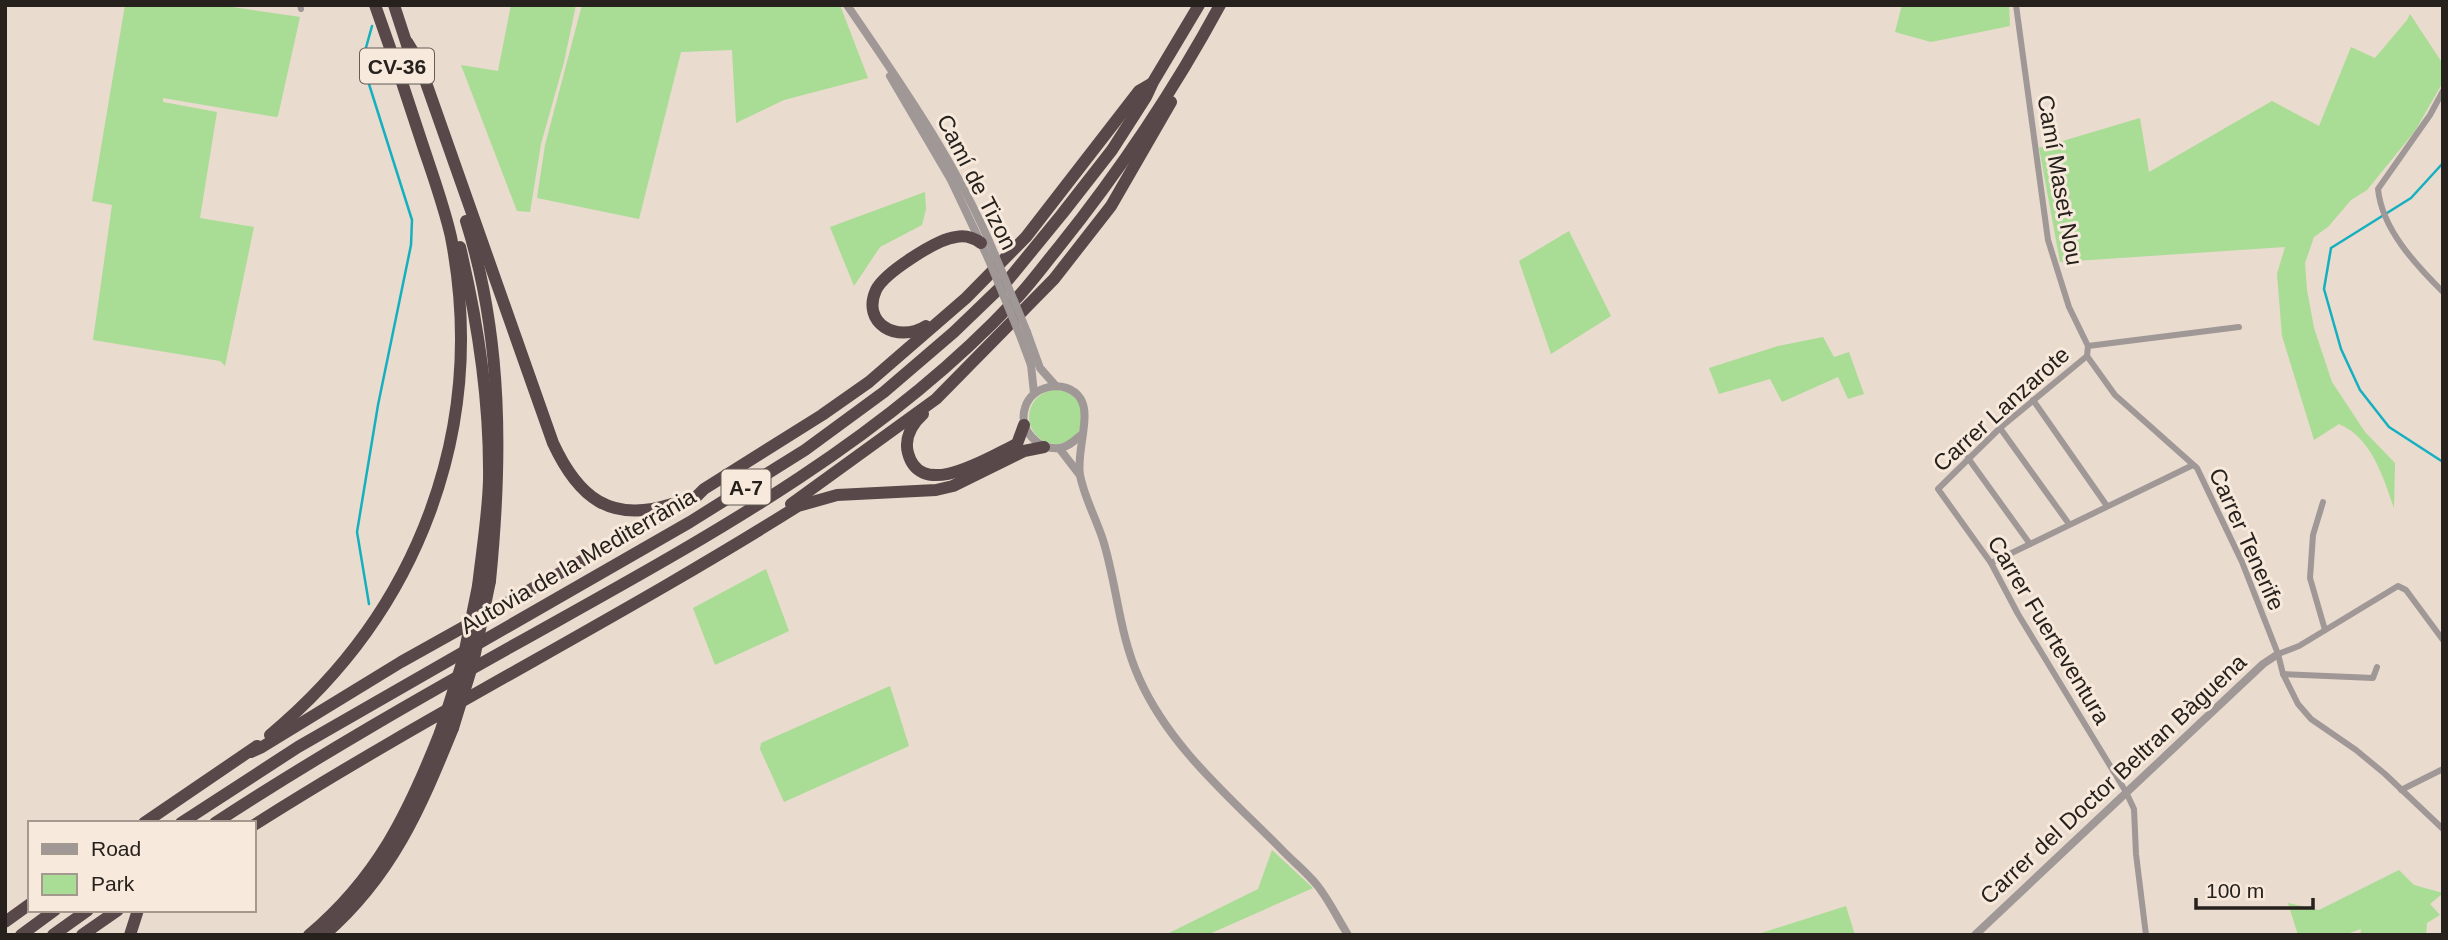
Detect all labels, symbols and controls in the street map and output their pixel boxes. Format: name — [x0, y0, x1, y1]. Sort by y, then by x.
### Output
road number: CV-36 — [360, 48, 434, 84]
street label: Camí Maset Nou — [2032, 93, 2088, 267]
street label: Camí de Tizon — [932, 110, 1022, 254]
street label: Carrer Lanzarote — [1928, 341, 2074, 477]
street label: Carrer Tenerife — [2204, 464, 2290, 614]
road number: A-7 — [722, 470, 770, 504]
street label: Autovia de la Mediterrània — [456, 483, 700, 639]
street label: Carrer Fuerteventura — [1983, 531, 2116, 729]
street label: Carrer del Doctor Beltran Bàguena — [1975, 649, 2252, 909]
legend — [28, 821, 256, 912]
text: Road — [91, 837, 141, 860]
scale bar — [2196, 866, 2313, 910]
text: Park — [91, 872, 135, 895]
text: 100 m — [2206, 879, 2264, 902]

